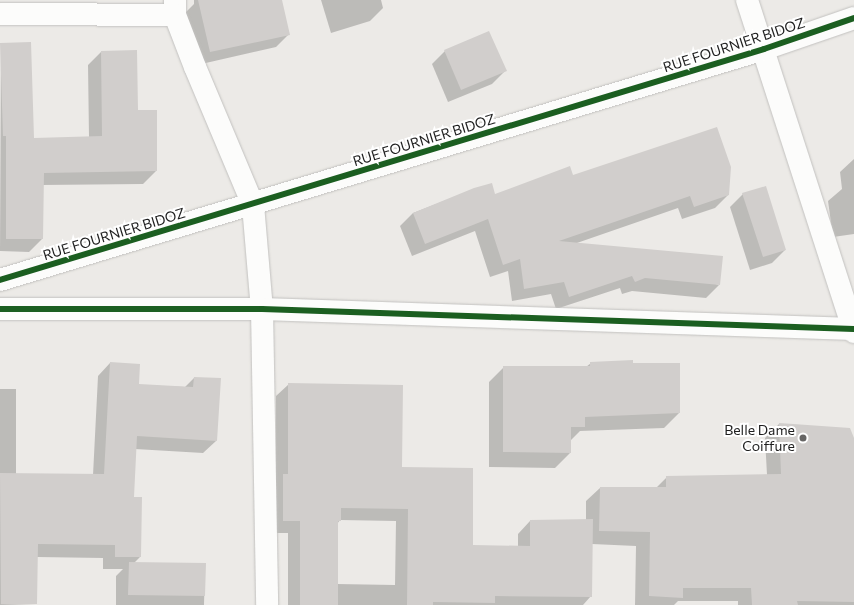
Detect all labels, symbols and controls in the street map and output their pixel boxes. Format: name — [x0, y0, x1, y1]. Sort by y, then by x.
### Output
street label: RUE FOURNIER BIDOZ — [661, 14, 807, 76]
street label: RUE FOURNIER BIDOZ — [351, 110, 497, 170]
street label: RUE FOURNIER BIDOZ — [41, 204, 187, 264]
place label: Belle Dame Coiffure — [724, 422, 795, 454]
marker: Belle Dame Coiffure — [798, 433, 808, 443]

